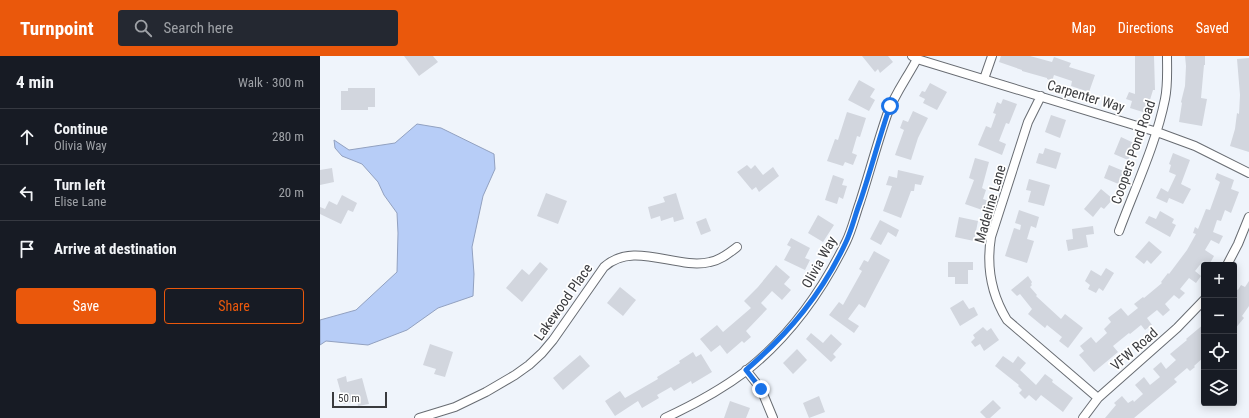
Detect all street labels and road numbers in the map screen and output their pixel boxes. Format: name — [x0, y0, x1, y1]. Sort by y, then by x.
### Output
street label: Carpenter Way — [1045, 77, 1127, 115]
street label: Coopers Pond Road — [1108, 98, 1158, 206]
street label: Madeline Lane — [971, 163, 1009, 245]
street label: Olivia Way — [798, 233, 840, 291]
street label: Lakewood Place — [531, 260, 596, 344]
street label: VFW Road — [1107, 324, 1161, 374]

